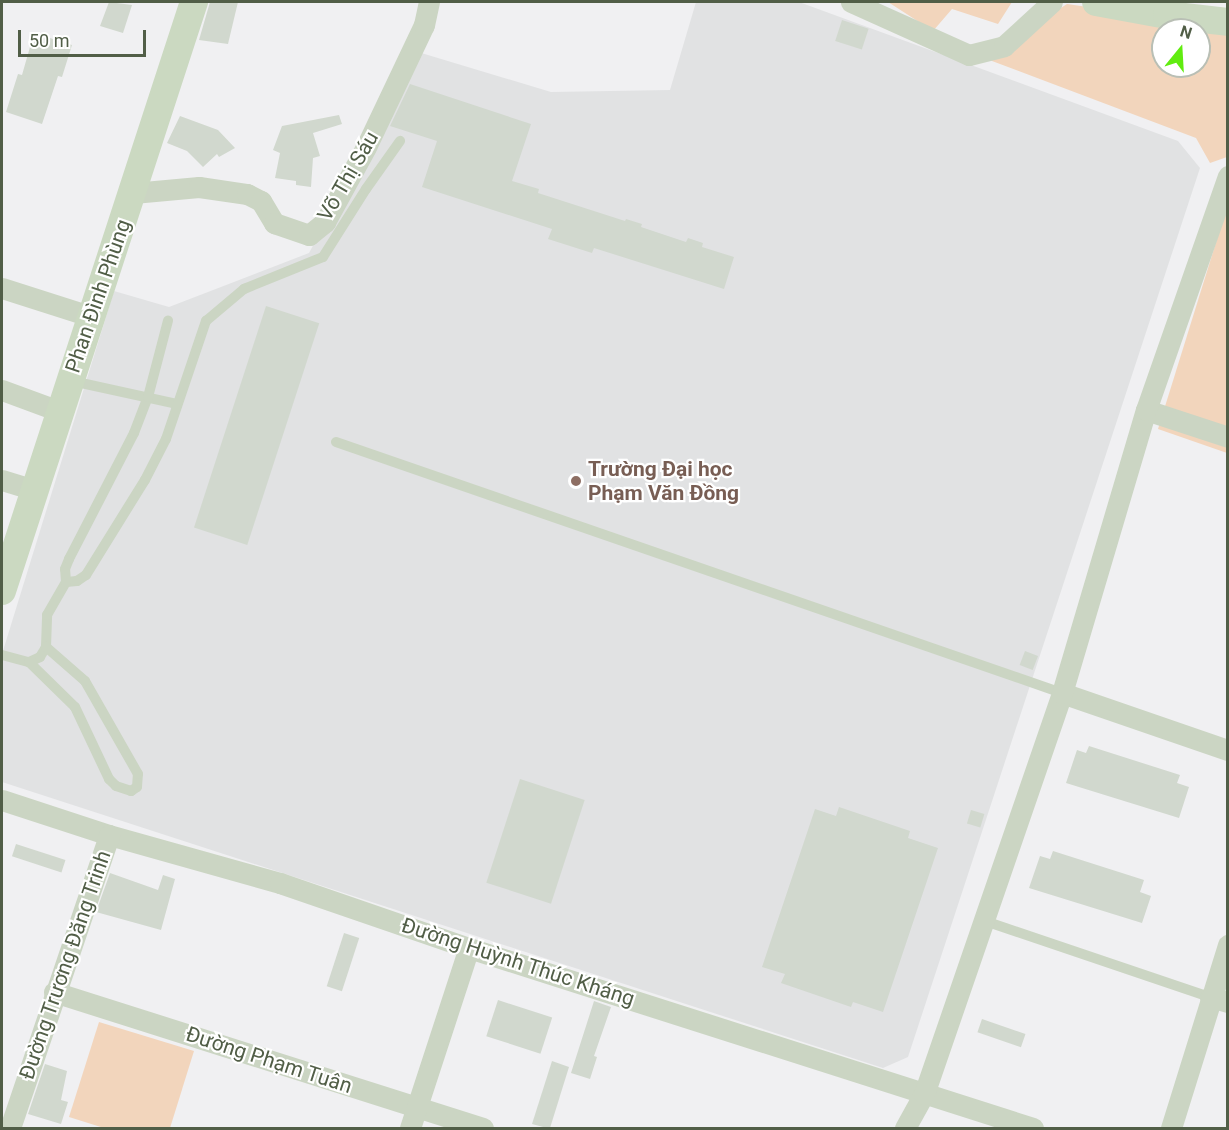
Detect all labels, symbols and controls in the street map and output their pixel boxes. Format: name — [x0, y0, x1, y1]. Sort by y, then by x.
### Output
scale bar — [21, 18, 148, 56]
north arrow — [1151, 18, 1211, 78]
text: N — [1178, 22, 1194, 43]
text: 50 m — [29, 30, 69, 51]
street label: Võ Thị Sáu — [312, 126, 384, 226]
street label: Phan Đình Phùng — [60, 216, 136, 376]
place label: Trường Đại học Phạm Văn Đồng — [588, 456, 739, 506]
marker: Trường Đại học Phạm Văn Đồng — [569, 474, 583, 488]
street label: Đường Trương Đăng Trinh — [14, 847, 116, 1083]
street label: Đường Huỳnh Thúc Kháng — [398, 912, 638, 1012]
street label: Đường Phạm Tuân — [183, 1021, 355, 1099]

